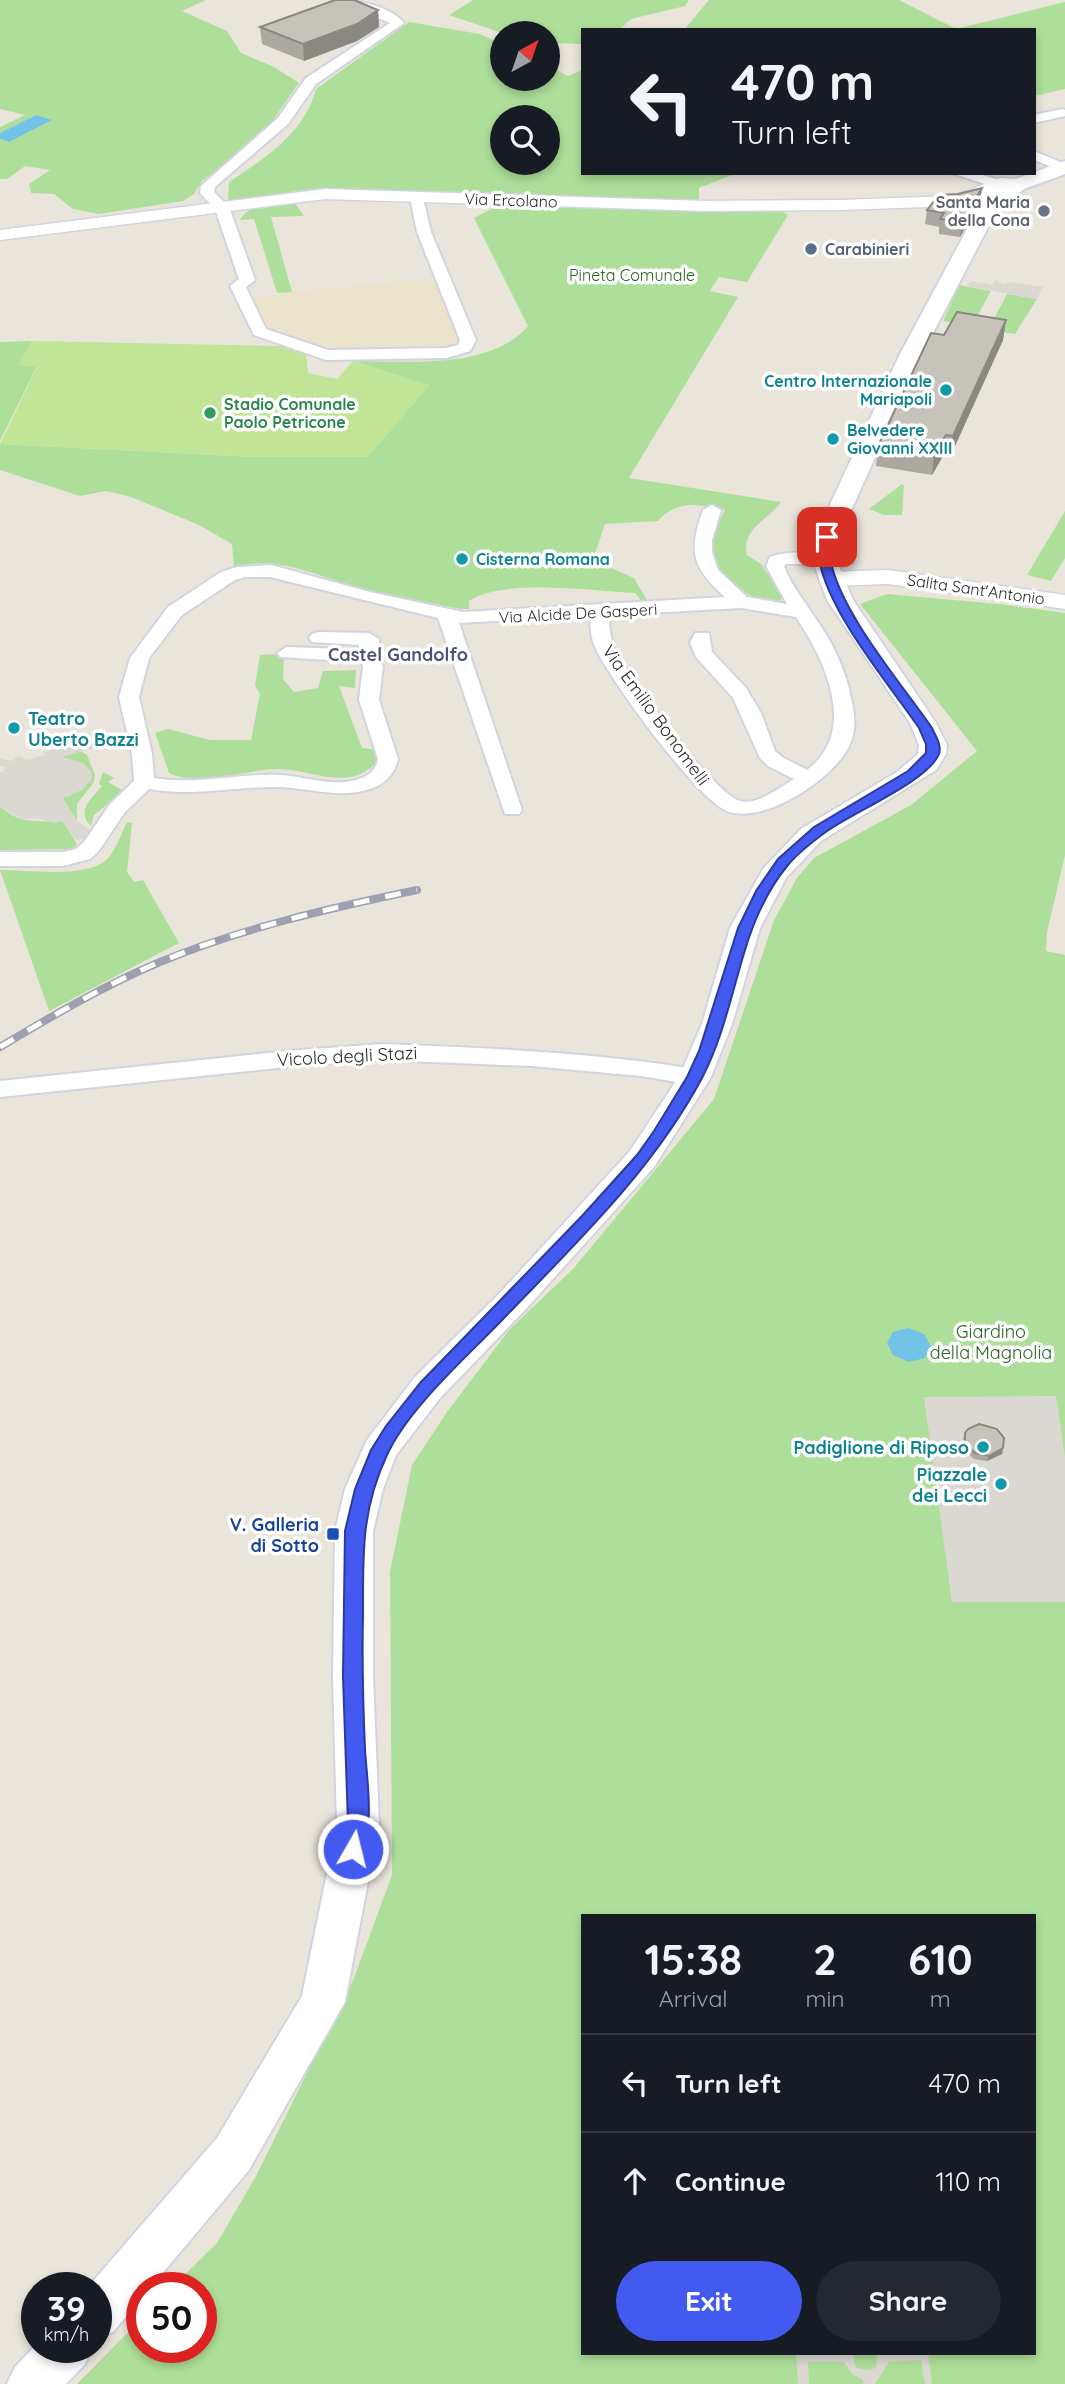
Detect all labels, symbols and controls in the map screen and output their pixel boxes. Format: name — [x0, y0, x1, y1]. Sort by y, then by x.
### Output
north arrow — [490, 21, 560, 91]
map controls — [490, 21, 560, 175]
text: 470 m — [731, 51, 874, 112]
icon: left — [616, 56, 707, 147]
button: search — [490, 105, 560, 175]
text: Turn left — [731, 112, 852, 152]
street label: Via Ercolano — [464, 188, 558, 212]
place label: Santa Maria della Cona — [936, 192, 1030, 230]
marker: Santa Maria della Cona — [1036, 203, 1052, 219]
place label: Carabinieri — [825, 239, 909, 259]
marker: Carabinieri — [803, 241, 819, 257]
park label: Pineta Comunale — [569, 265, 695, 285]
place label: Centro Internazionale Mariapoli — [764, 371, 932, 409]
marker: Centro Internazionale Mariapoli — [938, 382, 954, 398]
place label: Stadio Comunale Paolo Petricone — [224, 394, 356, 432]
marker: Stadio Comunale Paolo Petricone — [202, 405, 218, 421]
place label: Belvedere Giovanni XXIII — [847, 420, 952, 458]
marker: Belvedere Giovanni XXIII — [825, 431, 841, 447]
pin — [797, 507, 857, 567]
icon: arrive — [808, 518, 846, 556]
place label: Cisterna Romana — [476, 549, 610, 569]
marker: Cisterna Romana — [454, 551, 470, 567]
street label: Salita Sant'Antonio — [906, 569, 1046, 609]
street label: Via Alcide De Gasperi — [498, 599, 658, 627]
street label: Via Emilio Bonomelli — [597, 640, 715, 790]
district label: Castel Gandolfo — [328, 643, 468, 666]
place label: Teatro Uberto Bazzi — [28, 707, 139, 751]
marker: Teatro Uberto Bazzi — [6, 720, 22, 736]
street label: Vicolo degli Stazi — [276, 1041, 418, 1071]
park label: Giardino della Magnolia — [930, 1320, 1052, 1364]
place label: Padiglione di Riposo — [794, 1436, 969, 1459]
marker: Padiglione di Riposo — [975, 1439, 991, 1455]
place label: Piazzale dei Lecci — [912, 1463, 987, 1507]
marker: Piazzale dei Lecci — [993, 1476, 1009, 1492]
place label: V. Galleria di Sotto — [230, 1513, 319, 1557]
marker: V. Galleria di Sotto — [325, 1526, 341, 1542]
position arrow — [316, 1812, 390, 1886]
text: 15:38 — [644, 1933, 742, 1986]
text: 2 — [813, 1933, 837, 1986]
text: 610 — [908, 1933, 973, 1986]
text: Arrival — [659, 1984, 728, 2013]
text: min — [805, 1984, 845, 2013]
text: m — [930, 1984, 951, 2013]
icon: left — [616, 2064, 654, 2102]
text: Turn left — [675, 2067, 782, 2100]
text: 470 m — [928, 2067, 1001, 2100]
icon: ahead — [616, 2162, 654, 2200]
text: Continue — [675, 2165, 786, 2198]
text: 110 m — [935, 2165, 1001, 2198]
button: Exit — [616, 2261, 802, 2341]
button: Share — [816, 2261, 1001, 2341]
speed limit sign: 50 — [126, 2272, 217, 2363]
text: 39 — [47, 2286, 86, 2330]
text: km/h — [44, 2323, 89, 2346]

